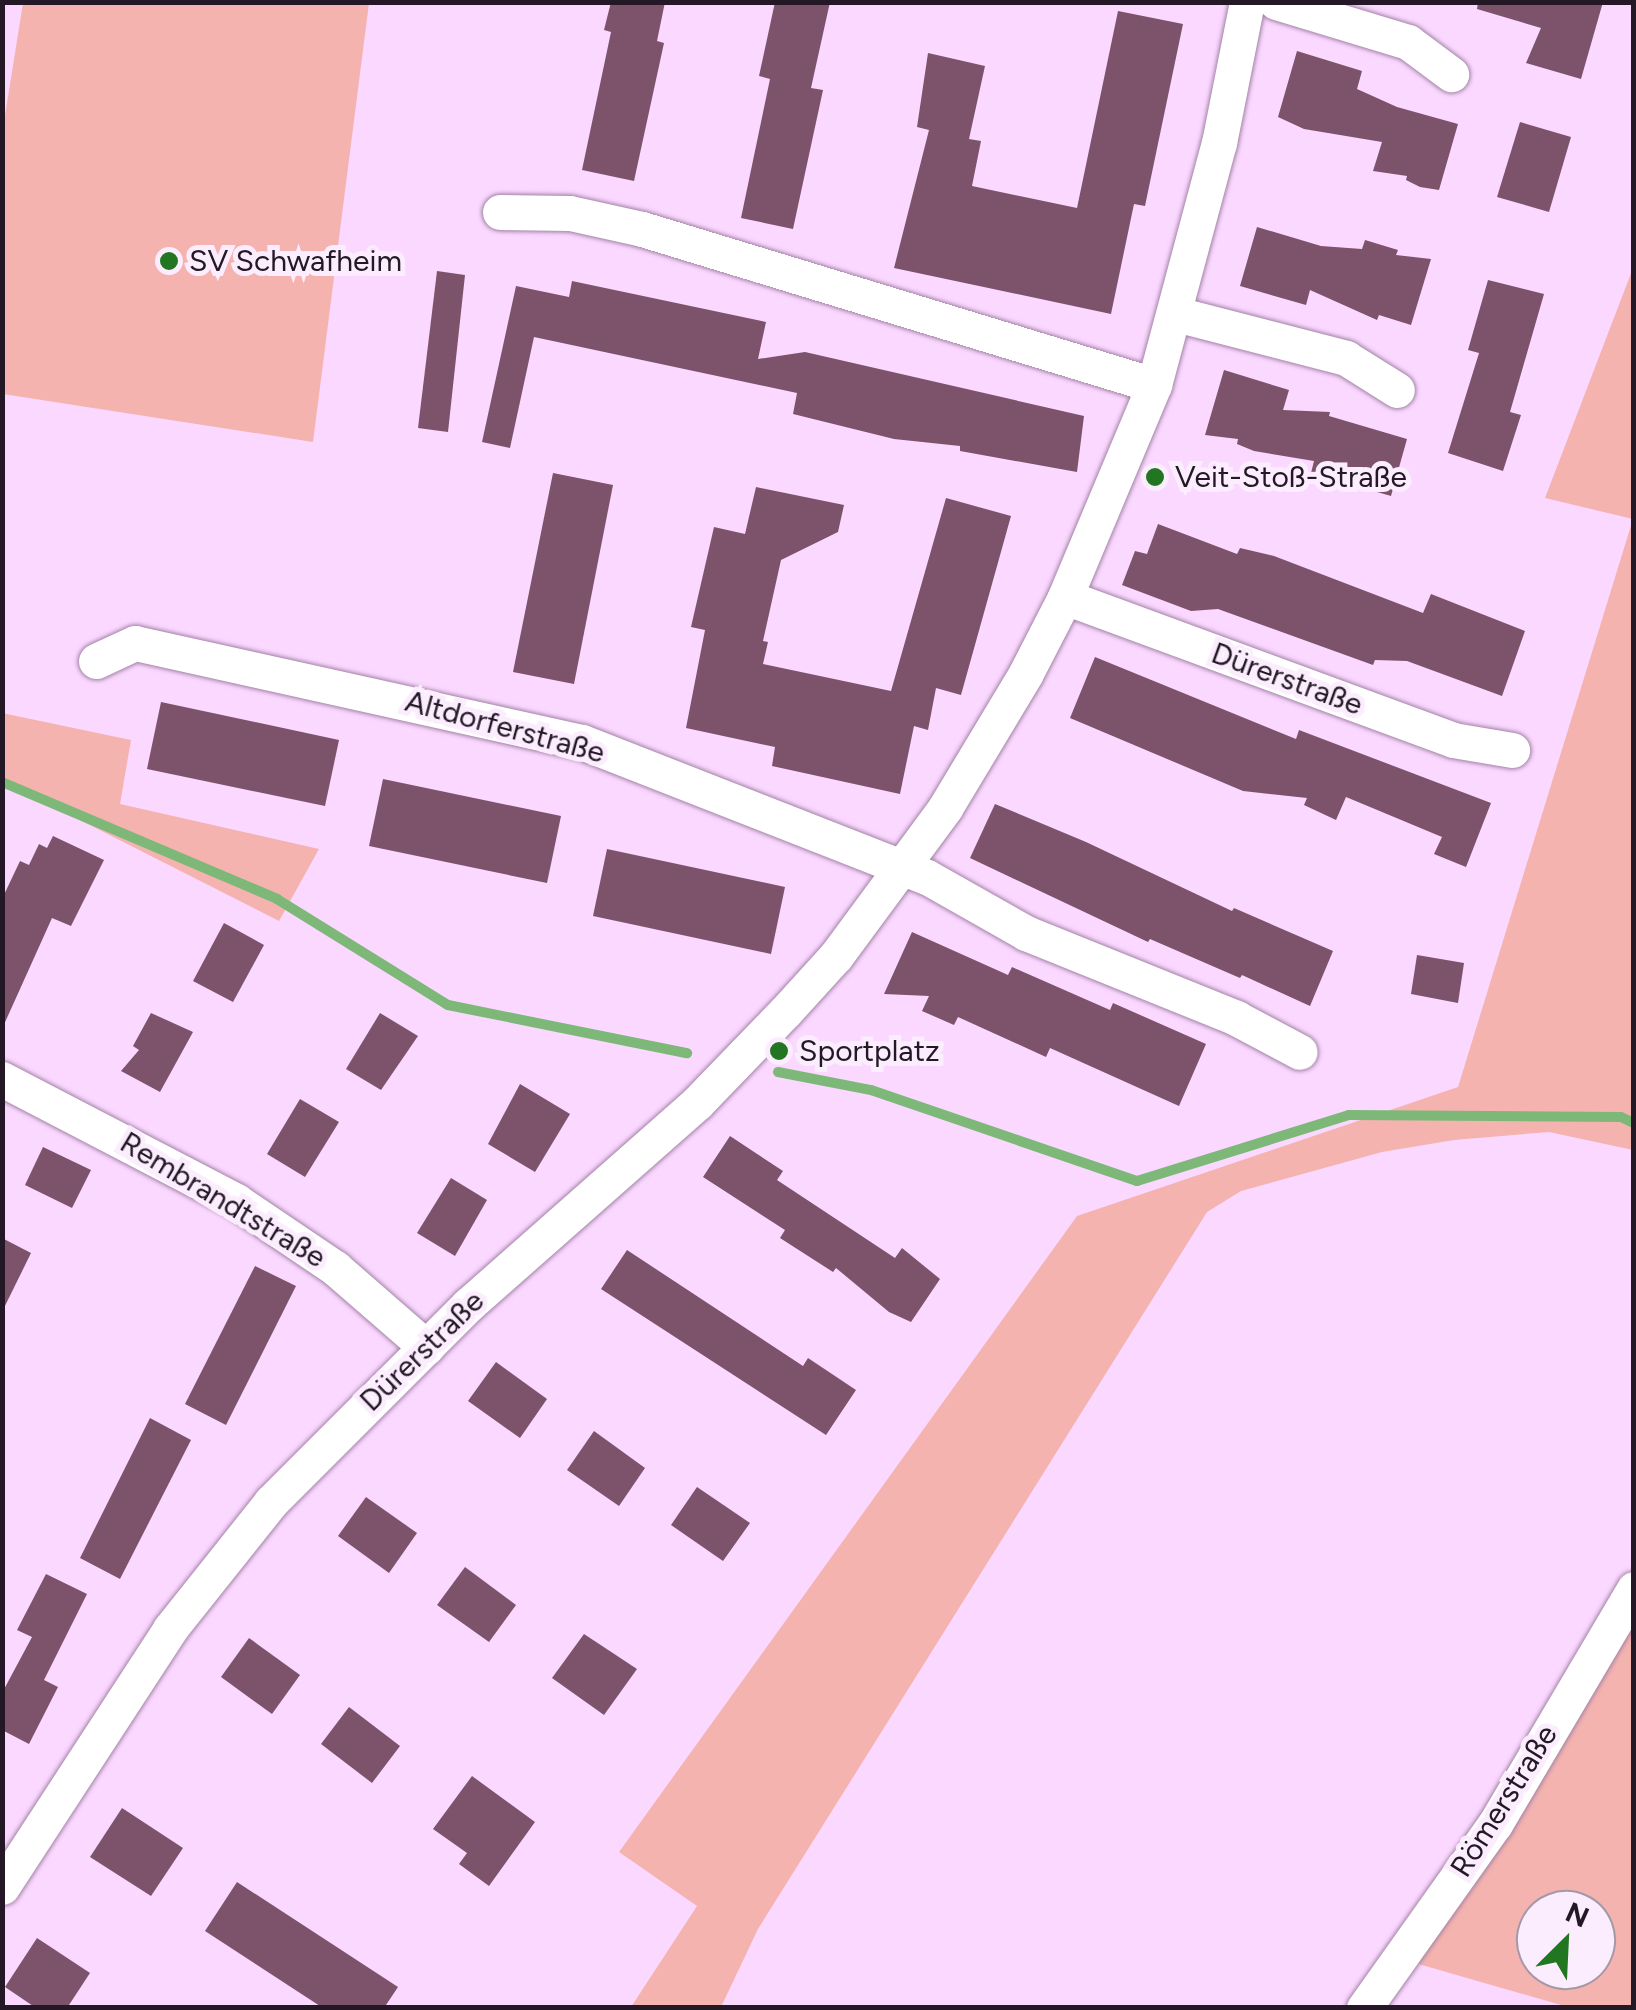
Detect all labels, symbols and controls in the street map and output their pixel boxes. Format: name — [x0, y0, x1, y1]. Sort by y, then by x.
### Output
place label: SV Schwafheim — [189, 243, 402, 279]
marker: SV Schwafheim — [158, 250, 180, 272]
place label: Veit-Stoß-Straße — [1175, 459, 1407, 495]
marker: Veit-Stoß-Straße — [1144, 466, 1166, 488]
street label: Dürerstraße — [1207, 635, 1367, 723]
street label: Altdorferstraße — [401, 683, 609, 771]
place label: Sportplatz — [799, 1033, 940, 1069]
marker: Sportplatz — [768, 1040, 790, 1062]
street label: Rembrandtstraße — [114, 1124, 332, 1276]
street label: Dürerstraße — [353, 1283, 491, 1419]
street label: Römerstraße — [1443, 1718, 1565, 1884]
north arrow — [1516, 1890, 1616, 1990]
text: N — [1561, 1894, 1594, 1934]

